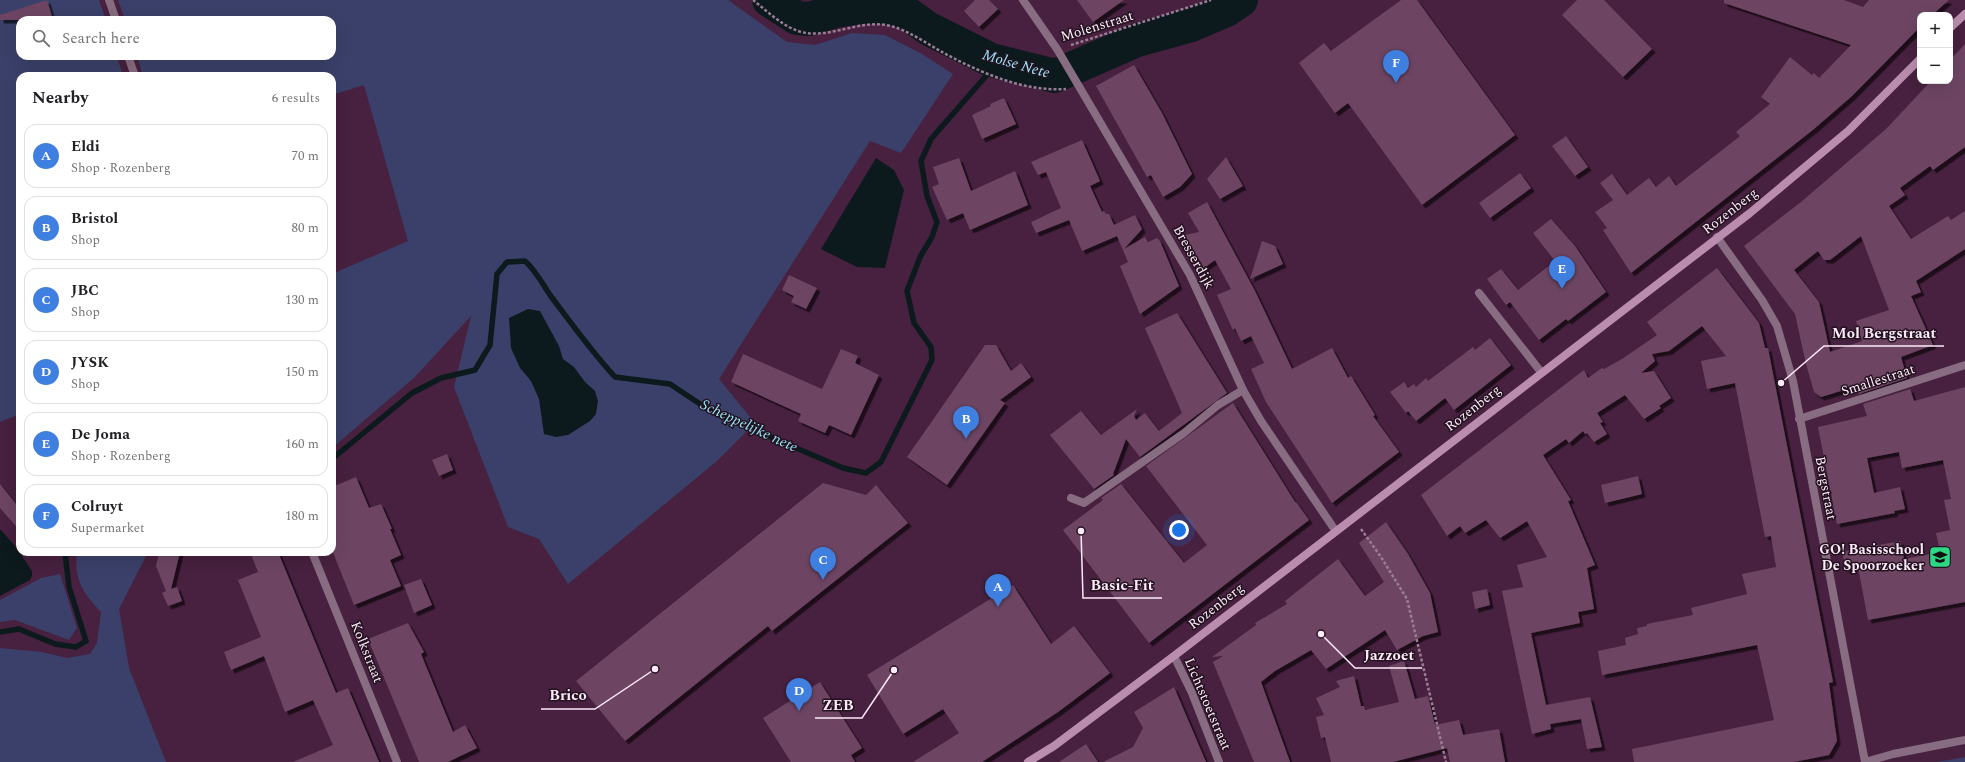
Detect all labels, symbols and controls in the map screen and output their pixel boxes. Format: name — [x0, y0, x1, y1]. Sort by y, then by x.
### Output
street label: Molenstraat — [1058, 5, 1136, 47]
map controls — [1917, 12, 1953, 84]
button: + — [1917, 12, 1953, 48]
search box — [16, 16, 336, 60]
icon: search — [30, 27, 52, 49]
text: Search here — [62, 27, 140, 50]
water label: Molse Nete — [979, 43, 1053, 85]
button: − — [1917, 48, 1953, 84]
pin: F — [1383, 50, 1409, 83]
text: Nearby — [32, 85, 88, 111]
text: 6 results — [272, 88, 320, 108]
text: Eldi — [71, 135, 100, 158]
text: A — [41, 146, 51, 166]
text: 70 m — [292, 146, 319, 166]
text: Shop · Rozenberg — [71, 158, 171, 178]
street label: Rozenberg — [1698, 182, 1762, 240]
text: Bristol — [71, 207, 118, 230]
text: B — [41, 218, 51, 238]
text: 80 m — [292, 218, 319, 238]
street label: Bresserdijk — [1168, 221, 1220, 293]
text: Shop — [71, 230, 100, 250]
pin: E — [1549, 256, 1575, 289]
text: JBC — [71, 279, 99, 302]
text: C — [41, 290, 51, 310]
text: 130 m — [285, 290, 319, 310]
text: Shop — [71, 302, 100, 322]
callout: Mol Bergstraat — [1824, 319, 1944, 346]
text: Mol Bergstraat — [1832, 322, 1936, 345]
text: JYSK — [71, 351, 109, 374]
street label: Smallestraat — [1838, 358, 1918, 402]
text: D — [41, 362, 51, 382]
text: 150 m — [285, 362, 319, 382]
text: Shop — [71, 374, 100, 394]
street label: Rozenberg — [1441, 379, 1505, 437]
water label: Scheppelijke nete — [697, 393, 802, 459]
pin: B — [953, 406, 979, 439]
text: De Joma — [71, 423, 130, 446]
text: E — [42, 434, 50, 454]
text: 160 m — [285, 434, 319, 454]
text: Shop · Rozenberg — [71, 446, 171, 466]
street label: Bergstraat — [1810, 454, 1842, 522]
text: Colruyt — [71, 495, 123, 518]
text: F — [42, 506, 50, 526]
text: 180 m — [285, 506, 319, 526]
text: Supermarket — [71, 518, 145, 538]
your location — [1169, 520, 1189, 540]
place label: GO! Basisschool De Spoorzoeker — [1819, 539, 1924, 576]
school or university icon: GO! Basisschool De Spoorzoeker — [1927, 544, 1953, 570]
pin: C — [810, 547, 836, 580]
callout: Basic-Fit — [1083, 571, 1162, 598]
pin: A — [985, 574, 1011, 607]
text: Basic-Fit — [1090, 574, 1154, 597]
street label: Rozenberg — [1184, 577, 1248, 635]
street label: Kolkstraat — [345, 618, 389, 686]
callout: Jazzoet — [1355, 641, 1422, 668]
text: Jazzoet — [1364, 644, 1414, 667]
street label: Lichtstoetstraat — [1179, 655, 1237, 754]
pin: D — [786, 678, 812, 711]
callout: Brico — [541, 682, 595, 709]
text: Brico — [549, 684, 587, 707]
callout: ZEB — [815, 691, 862, 718]
text: ZEB — [822, 694, 854, 717]

